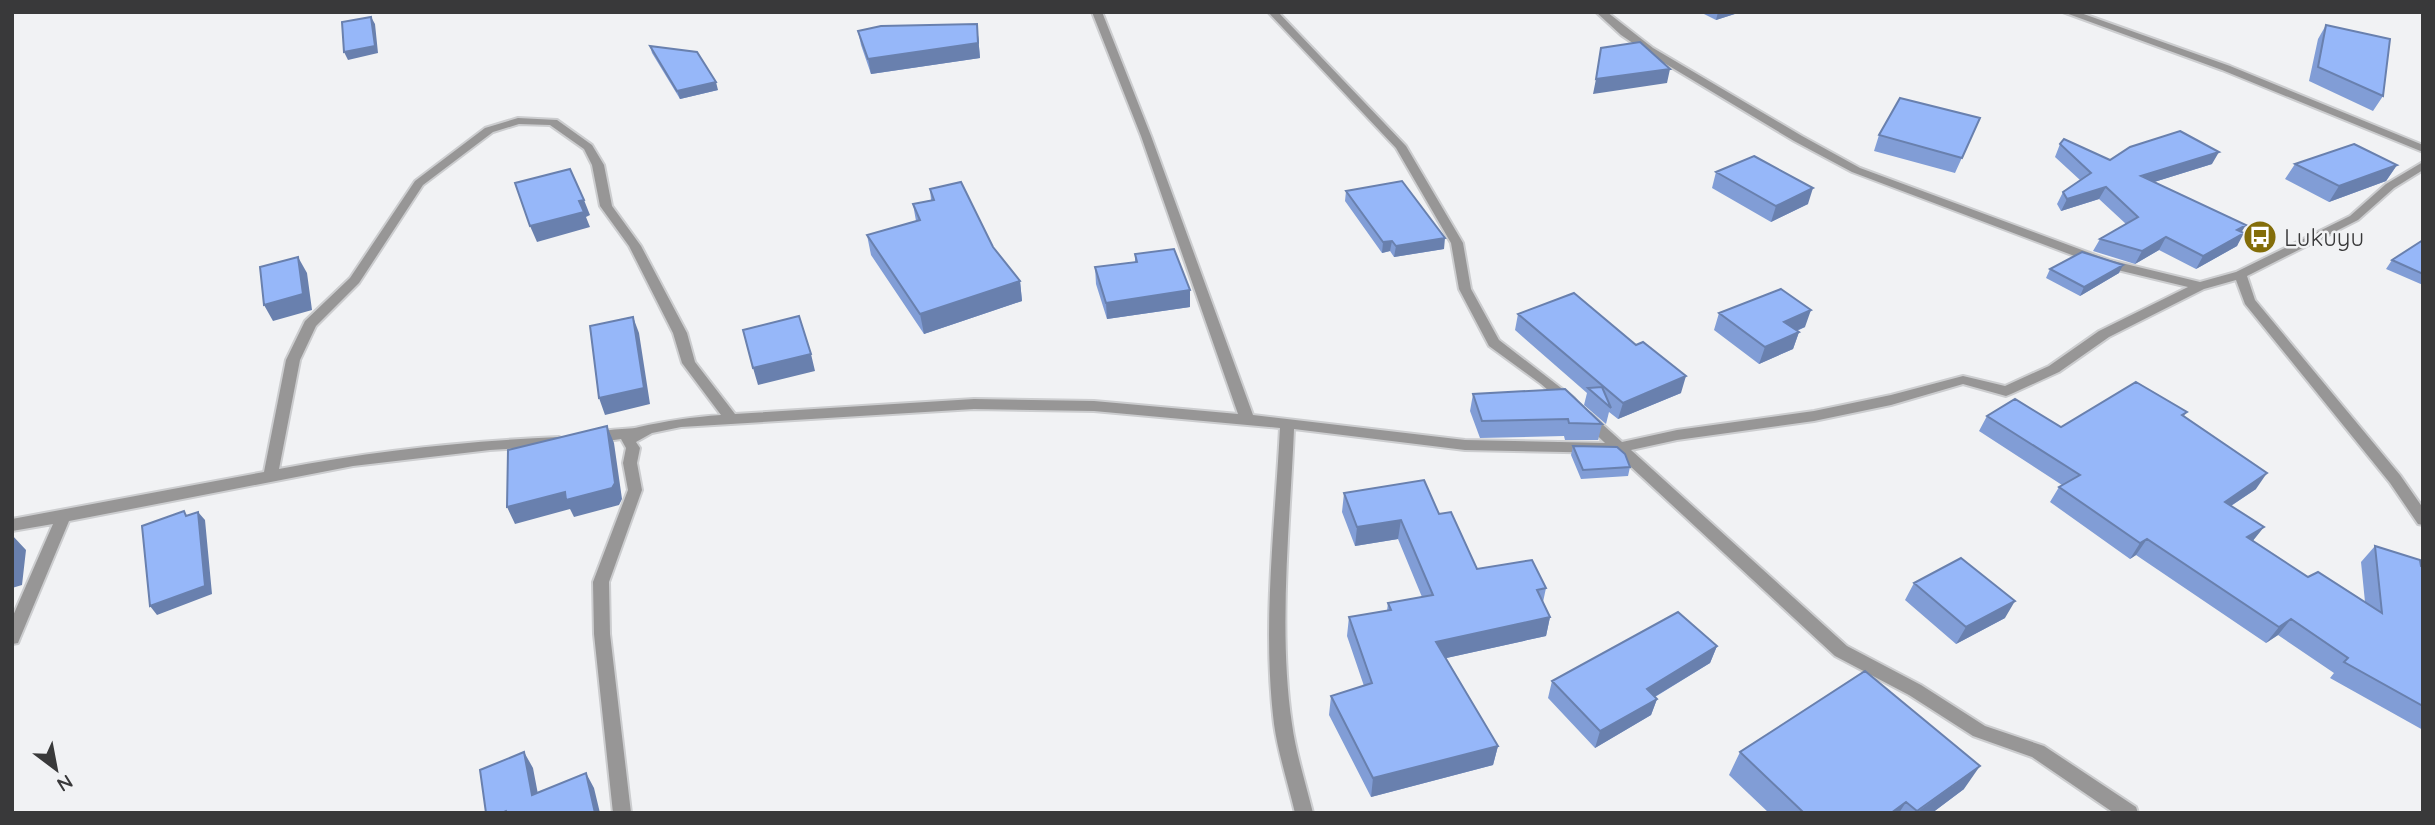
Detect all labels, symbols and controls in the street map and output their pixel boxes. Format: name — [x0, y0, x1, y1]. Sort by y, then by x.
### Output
bus stop icon: Lukuyu — [2241, 218, 2279, 256]
place label: Lukuyu — [2284, 222, 2364, 252]
north arrow — [21, 734, 91, 804]
text: N — [53, 770, 77, 797]

